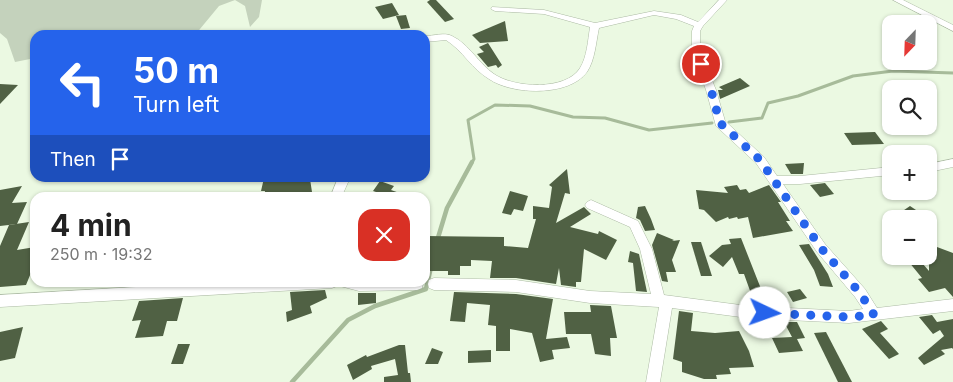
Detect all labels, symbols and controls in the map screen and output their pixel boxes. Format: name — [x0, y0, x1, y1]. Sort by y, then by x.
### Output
north arrow — [882, 15, 938, 70]
map controls — [882, 15, 937, 265]
pin — [680, 43, 722, 85]
text: 50 m — [133, 49, 219, 91]
icon: left — [50, 50, 115, 115]
icon: arrive — [687, 50, 715, 78]
button: search — [882, 80, 937, 135]
text: Turn left — [133, 91, 219, 117]
icon: arrive — [106, 145, 134, 173]
button: + — [882, 145, 937, 200]
text: Then — [50, 148, 96, 171]
text: 4 min — [50, 207, 132, 243]
button: close — [358, 209, 410, 261]
button: − — [882, 210, 937, 265]
text: 250 m · 19:32 — [50, 244, 152, 264]
position arrow — [738, 286, 790, 338]

